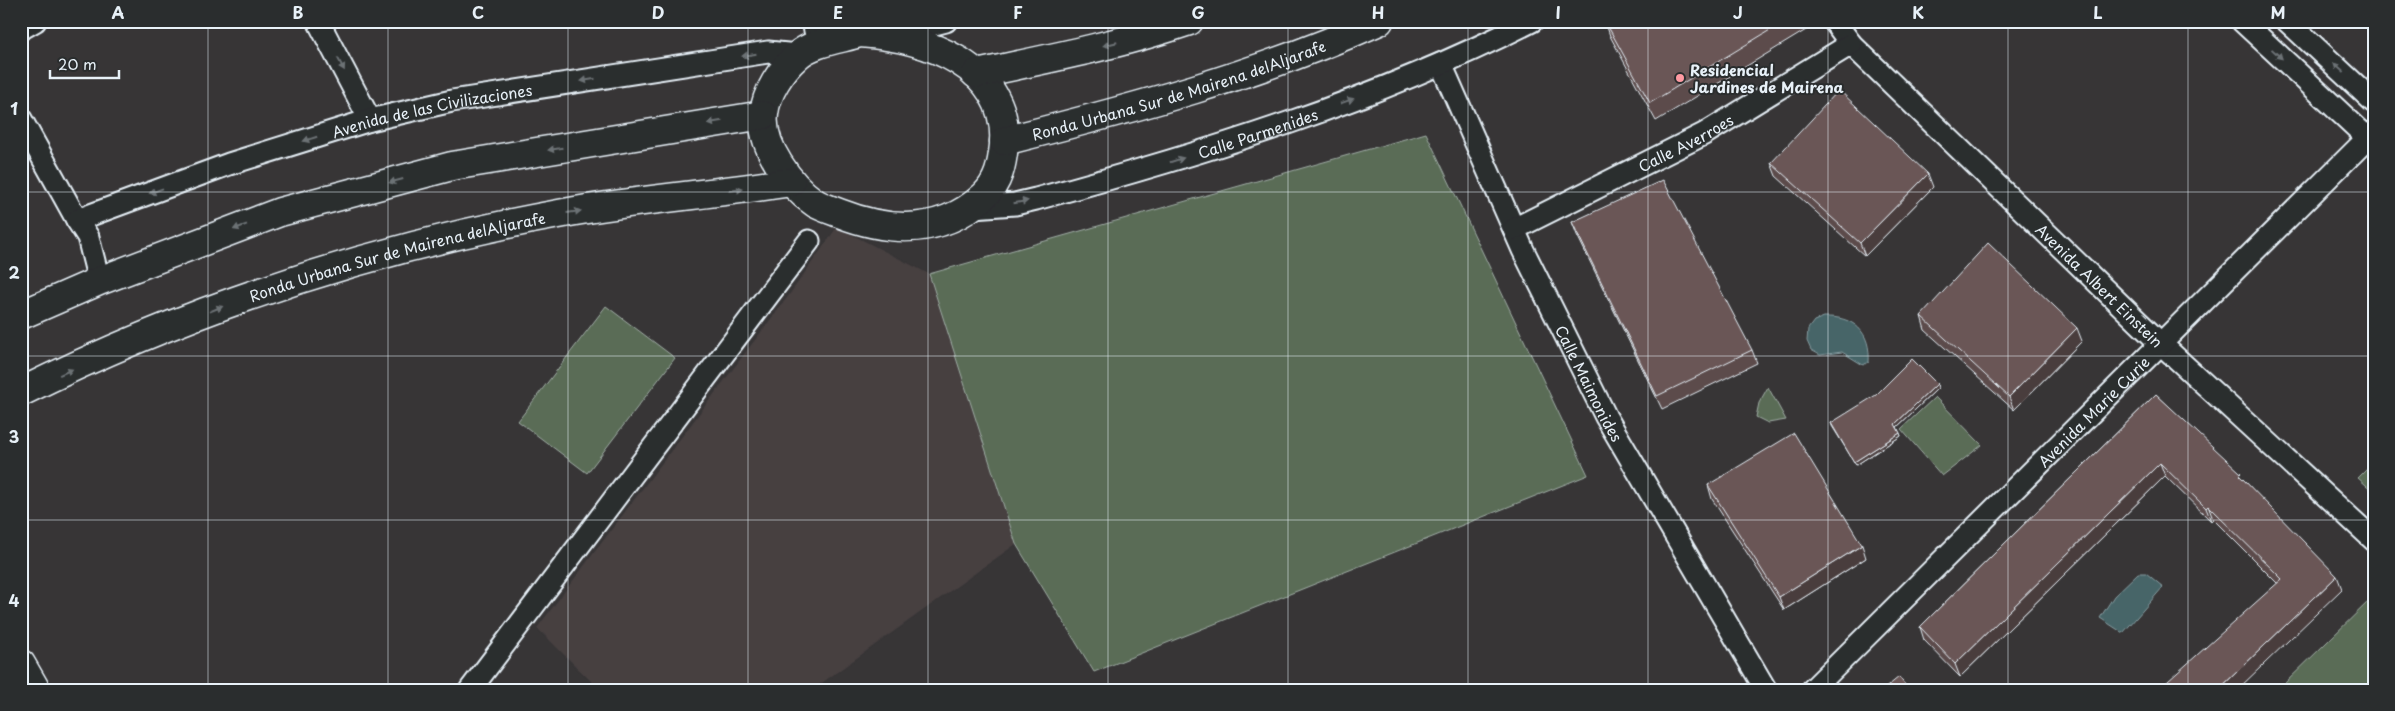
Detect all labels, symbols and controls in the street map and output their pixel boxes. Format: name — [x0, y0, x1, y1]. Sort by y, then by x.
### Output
text: A — [112, 0, 125, 24]
text: B — [293, 0, 304, 24]
text: C — [472, 0, 484, 24]
text: D — [652, 0, 664, 24]
text: E — [833, 0, 843, 24]
text: F — [1013, 0, 1023, 24]
text: G — [1191, 0, 1205, 24]
text: H — [1372, 0, 1384, 24]
text: I — [1555, 0, 1561, 24]
text: J — [1733, 0, 1743, 24]
text: K — [1912, 0, 1924, 24]
text: L — [2093, 0, 2103, 24]
text: M — [2270, 0, 2286, 24]
street label: Ronda Urbana Sur de Mairena delAljarafe — [1029, 33, 1329, 145]
one-way arrow — [1102, 40, 1117, 48]
scale bar — [50, 48, 119, 80]
one-way arrow — [2271, 48, 2283, 60]
text: 20 m — [58, 52, 97, 75]
one-way arrow — [741, 52, 757, 60]
one-way arrow — [336, 58, 345, 71]
place label: Residencial Jardines de Mairena — [1690, 58, 1844, 98]
one-way arrow — [2333, 62, 2345, 74]
marker: Residencial Jardines de Mairena — [1674, 72, 1686, 84]
one-way arrow — [580, 76, 596, 84]
street label: Avenida de las Civilizaciones — [329, 77, 534, 143]
text: 1 — [10, 96, 18, 120]
one-way arrow — [1340, 97, 1355, 104]
street label: Calle Parmenides — [1195, 102, 1321, 163]
street label: Calle Averroes — [1634, 107, 1737, 177]
one-way arrow — [707, 119, 723, 127]
one-way arrow — [302, 135, 317, 143]
one-way arrow — [546, 145, 562, 153]
one-way arrow — [1170, 156, 1185, 163]
one-way arrow — [388, 177, 403, 185]
one-way arrow — [728, 186, 744, 194]
one-way arrow — [148, 187, 163, 195]
one-way arrow — [1013, 198, 1029, 206]
street label: Ronda Urbana Sur de Mairena delAljarafe — [246, 205, 547, 307]
one-way arrow — [567, 207, 583, 215]
street label: Avenida Albert Einstein — [2031, 218, 2169, 352]
one-way arrow — [232, 223, 247, 231]
text: 2 — [8, 260, 20, 284]
one-way arrow — [208, 304, 223, 312]
street label: Calle Maimonides — [1550, 321, 1629, 446]
street label: Avenida Marie Curie — [2032, 350, 2154, 472]
one-way arrow — [59, 367, 73, 375]
text: 3 — [9, 424, 19, 448]
text: 4 — [9, 588, 20, 612]

